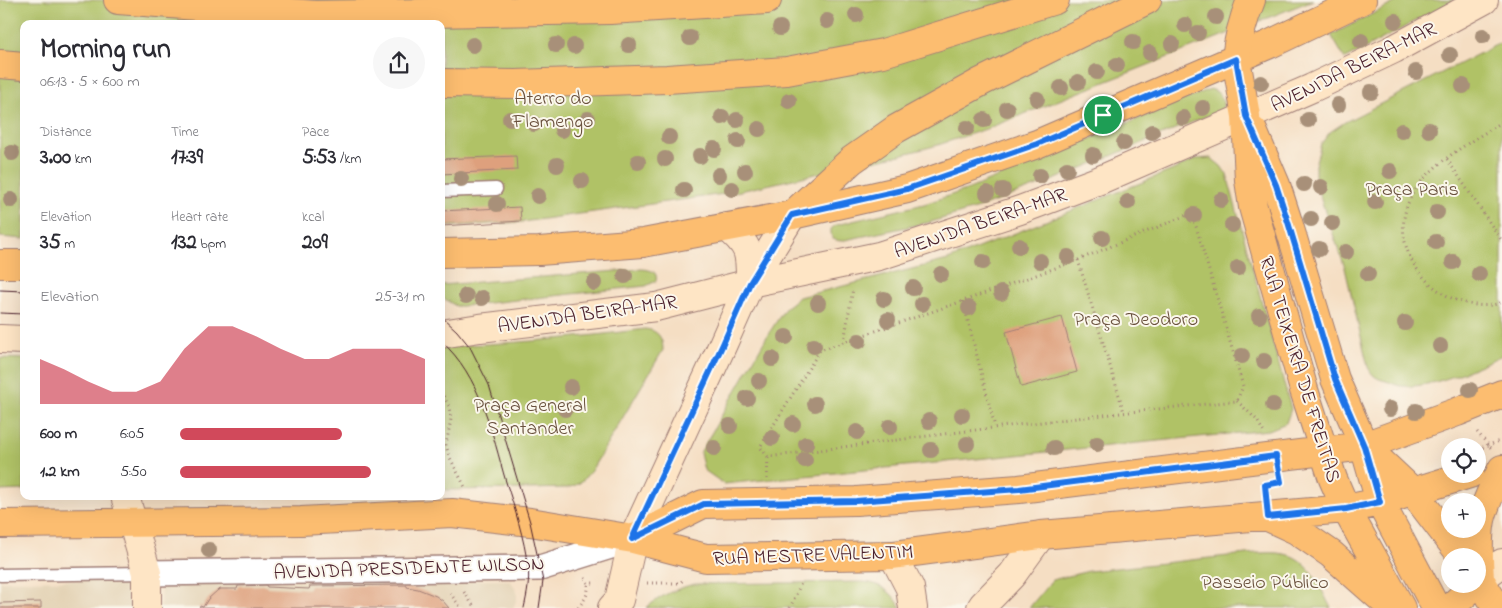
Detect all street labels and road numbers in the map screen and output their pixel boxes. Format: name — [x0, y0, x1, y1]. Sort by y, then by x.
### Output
street label: AVENIDA BEIRA-MAR — [1267, 15, 1443, 121]
street label: AVENIDA BEIRA-MAR — [891, 181, 1072, 267]
street label: RUA TEIXEIRA DE FREITAS — [1250, 253, 1347, 487]
street label: AVENIDA BEIRA-MAR — [496, 288, 680, 342]
street label: RUA MESTRE VALENTIM — [712, 539, 914, 574]
street label: AVENIDA PRESIDENTE WILSON — [273, 550, 545, 589]

